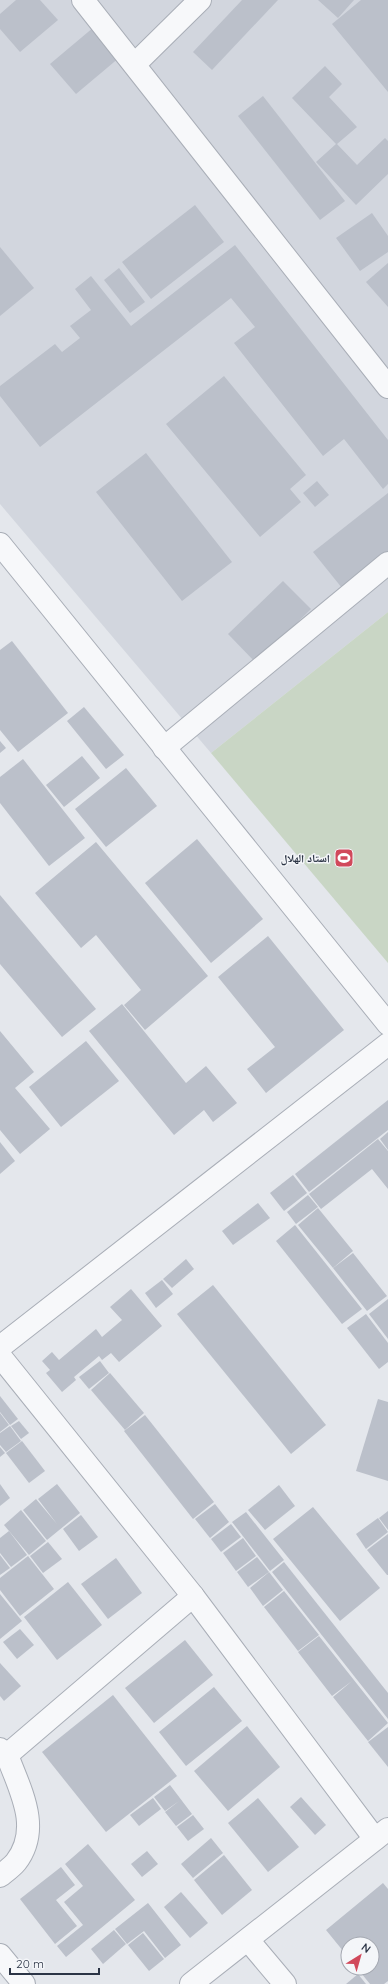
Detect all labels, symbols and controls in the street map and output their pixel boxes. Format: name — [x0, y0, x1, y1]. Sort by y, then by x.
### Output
sports icon: استاد الهلال — [333, 847, 355, 869]
place label: استاد الهلال — [281, 851, 330, 866]
north arrow — [340, 1936, 380, 1976]
text: N — [359, 1940, 373, 1956]
scale bar — [10, 1950, 99, 1976]
text: 20 m — [16, 1956, 44, 1971]

